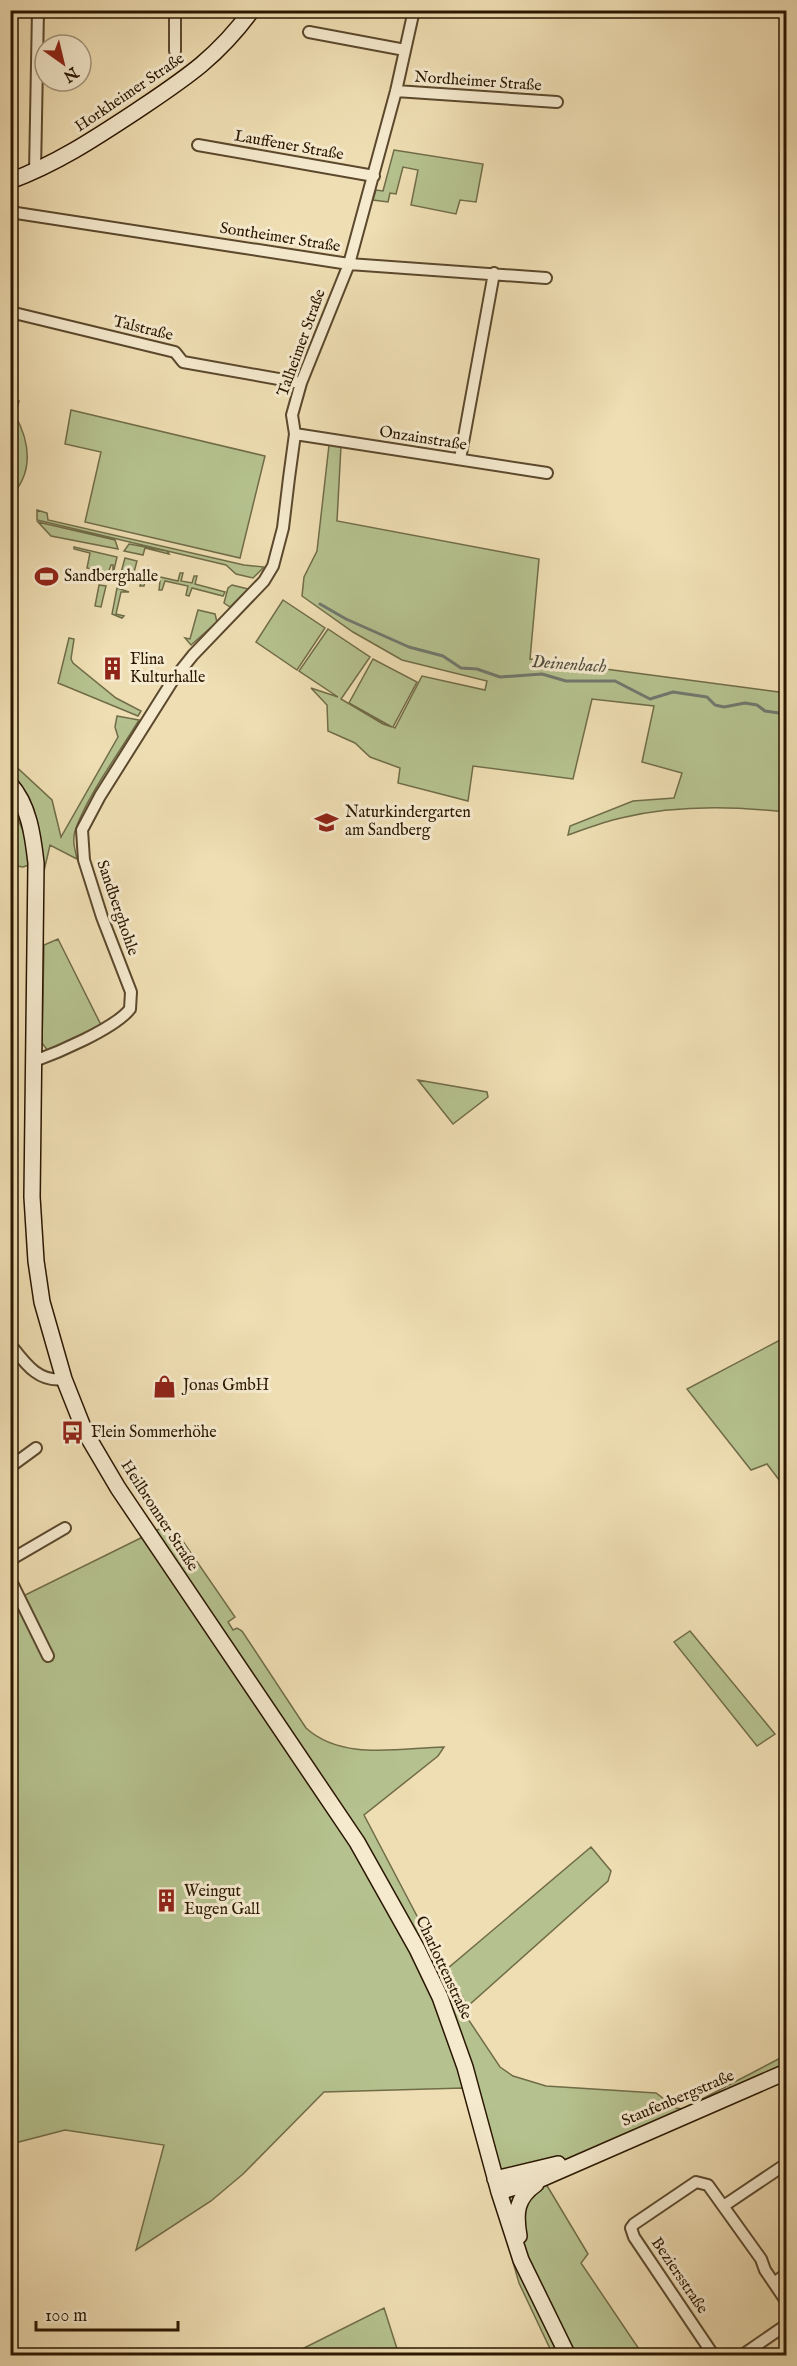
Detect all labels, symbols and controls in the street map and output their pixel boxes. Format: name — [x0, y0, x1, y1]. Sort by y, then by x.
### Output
north arrow — [33, 33, 93, 93]
street label: Horkheimer Straße — [72, 49, 188, 137]
text: N — [59, 61, 82, 86]
street label: Nordheimer Straße — [414, 68, 542, 96]
street label: Lauffener Straße — [233, 127, 345, 165]
street label: Sontheimer Straße — [218, 219, 342, 257]
street label: Talheimer Straße — [273, 287, 331, 399]
street label: Talstraße — [111, 312, 175, 346]
street label: Onzainstraße — [378, 422, 468, 456]
sports icon: Sandberghalle — [33, 564, 59, 590]
place label: Sandberghalle — [64, 567, 158, 587]
place label: Flina Kulturhalle — [130, 650, 205, 688]
water label: Deinenbach — [531, 651, 607, 679]
building icon: Flina Kulturhalle — [99, 656, 125, 682]
place label: Naturkindergarten am Sandberg — [345, 803, 471, 841]
school or university icon: Naturkindergarten am Sandberg — [314, 809, 340, 835]
street label: Sandberghohle — [91, 858, 143, 958]
shop icon: Jonas GmbH — [152, 1373, 178, 1399]
place label: Jonas GmbH — [181, 1376, 270, 1396]
bus stop icon: Flein Sommerhöhe — [60, 1420, 86, 1446]
place label: Flein Sommerhöhe — [91, 1423, 217, 1443]
street label: Heilbronner Straße — [116, 1457, 202, 1575]
place label: Weingut Eugen Gall — [184, 1882, 260, 1920]
building icon: Weingut Eugen Gall — [153, 1888, 179, 1914]
street label: Charlottenstraße — [410, 1913, 476, 2023]
street label: Staufenbergstraße — [619, 2066, 737, 2132]
street label: Beziersstraße — [646, 2234, 712, 2318]
scale bar — [36, 2294, 178, 2332]
text: 100 m — [45, 2305, 87, 2328]

